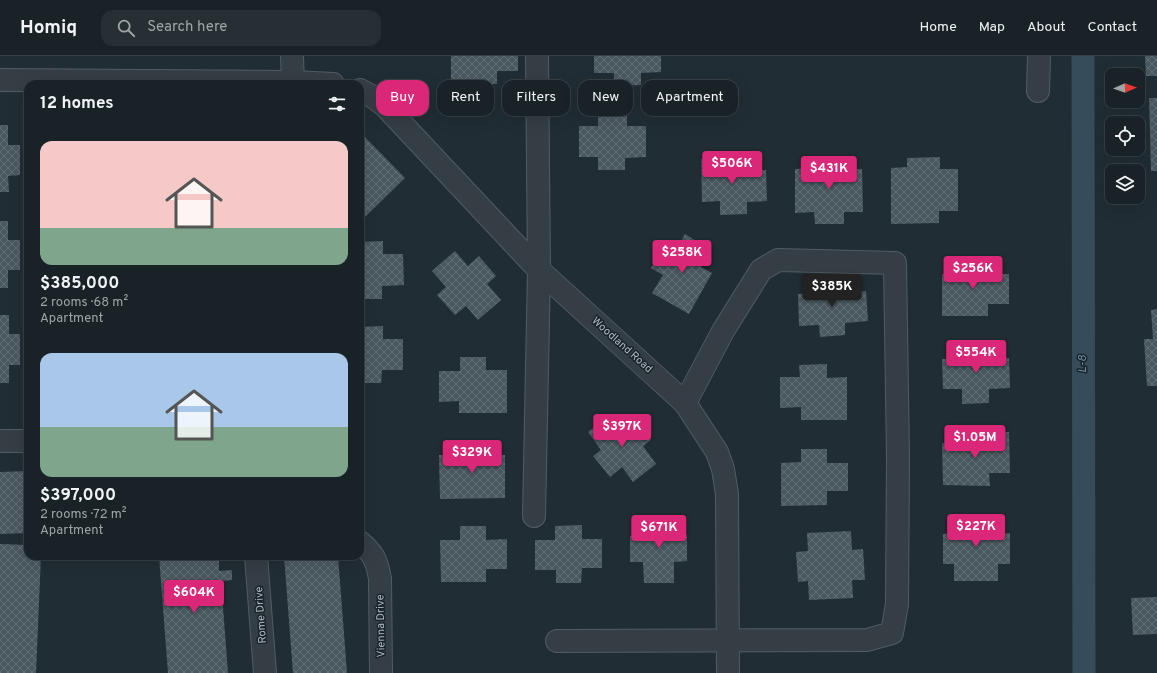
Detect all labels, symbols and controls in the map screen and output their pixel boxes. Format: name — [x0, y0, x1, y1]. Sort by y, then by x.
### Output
search box — [101, 10, 381, 46]
text: Homiq — [20, 16, 77, 40]
icon: search — [115, 17, 137, 39]
text: Search here — [147, 18, 227, 37]
text: Home — [920, 19, 957, 36]
text: Map — [979, 19, 1005, 36]
text: About — [1027, 19, 1066, 36]
text: Contact — [1088, 19, 1137, 36]
north arrow — [1105, 68, 1145, 108]
map controls — [1105, 68, 1145, 204]
chip: Buy — [376, 80, 429, 116]
chip: Rent — [437, 80, 494, 116]
chip: Filters — [502, 80, 570, 116]
chip: New — [578, 80, 633, 116]
chip: Apartment — [641, 80, 738, 116]
text: 12 homes — [40, 93, 114, 115]
icon: filters — [326, 93, 348, 115]
button: locate — [1105, 116, 1145, 156]
pin: $506K — [704, 151, 760, 185]
text: $506K — [711, 156, 753, 172]
pin: $431K — [801, 156, 857, 190]
text: $431K — [810, 161, 848, 177]
button: layers — [1105, 164, 1145, 204]
icon: home — [158, 167, 230, 239]
pin: $258K — [654, 240, 710, 274]
text: $258K — [661, 245, 703, 261]
pin: $256K — [945, 256, 1001, 290]
text: $256K — [953, 261, 993, 277]
text: $385,000 — [40, 273, 119, 295]
pin: $385K — [804, 274, 860, 308]
text: $385K — [812, 279, 852, 295]
text: 2 rooms · 68 m² — [40, 295, 128, 311]
text: Apartment — [40, 311, 103, 327]
street label: Woodland Road — [589, 314, 655, 376]
pin: $554K — [948, 340, 1004, 374]
text: $554K — [955, 345, 997, 361]
water label: L-8 — [1075, 355, 1091, 373]
icon: home — [158, 379, 230, 451]
pin: $397K — [594, 414, 650, 448]
text: $397K — [602, 419, 642, 435]
pin: $1.05M — [942, 425, 1008, 459]
text: $1.05M — [953, 430, 997, 446]
pin: $329K — [444, 440, 500, 474]
text: $329K — [452, 445, 492, 461]
text: $397,000 — [40, 485, 116, 507]
text: 2 rooms · 72 m² — [40, 507, 126, 523]
pin: $227K — [948, 514, 1004, 548]
pin: $671K — [631, 515, 687, 549]
text: $227K — [956, 519, 996, 535]
text: $671K — [640, 520, 678, 536]
text: Apartment — [40, 523, 103, 539]
pin: $604K — [166, 580, 222, 614]
text: $604K — [173, 585, 215, 601]
street label: Rome Drive — [252, 586, 270, 644]
street label: Vienna Drive — [373, 594, 389, 658]

